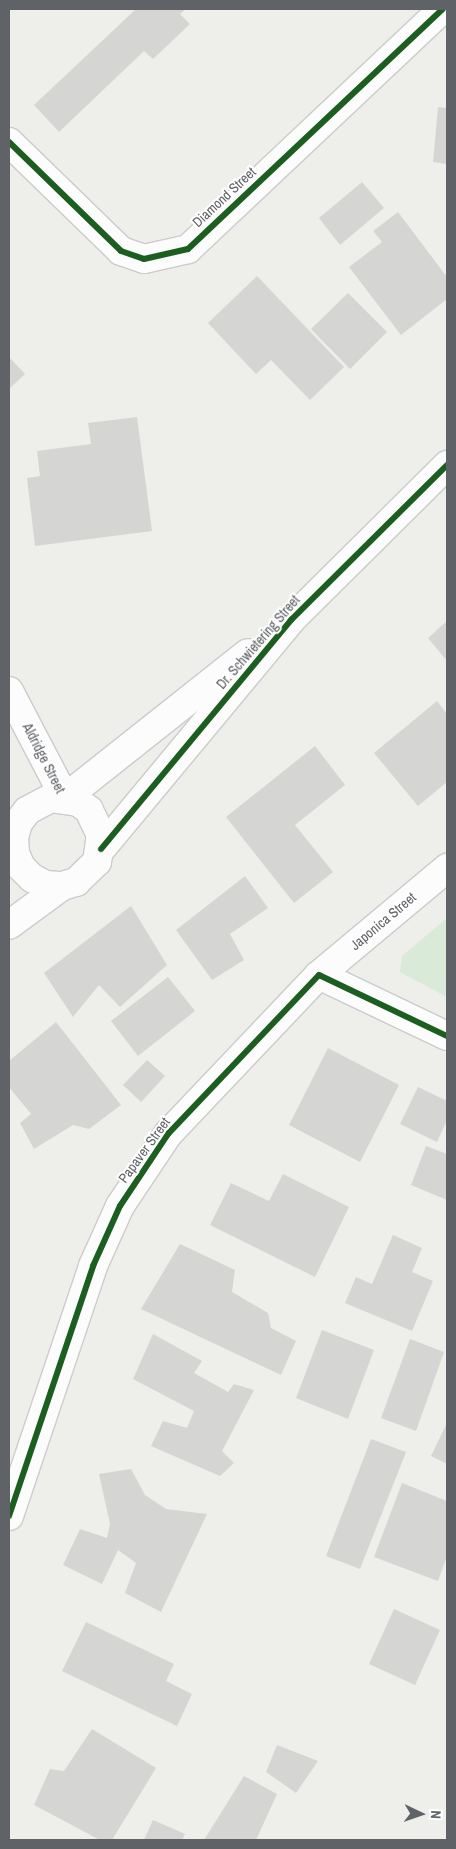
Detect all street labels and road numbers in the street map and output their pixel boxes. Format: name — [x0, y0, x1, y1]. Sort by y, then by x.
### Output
street label: Diamond Street — [189, 163, 259, 231]
street label: Dr. Schwietering Street — [213, 592, 303, 692]
street label: Aldridge Street — [19, 720, 69, 796]
street label: Japonica Street — [347, 889, 419, 953]
street label: Papaver Street — [115, 1114, 173, 1186]

